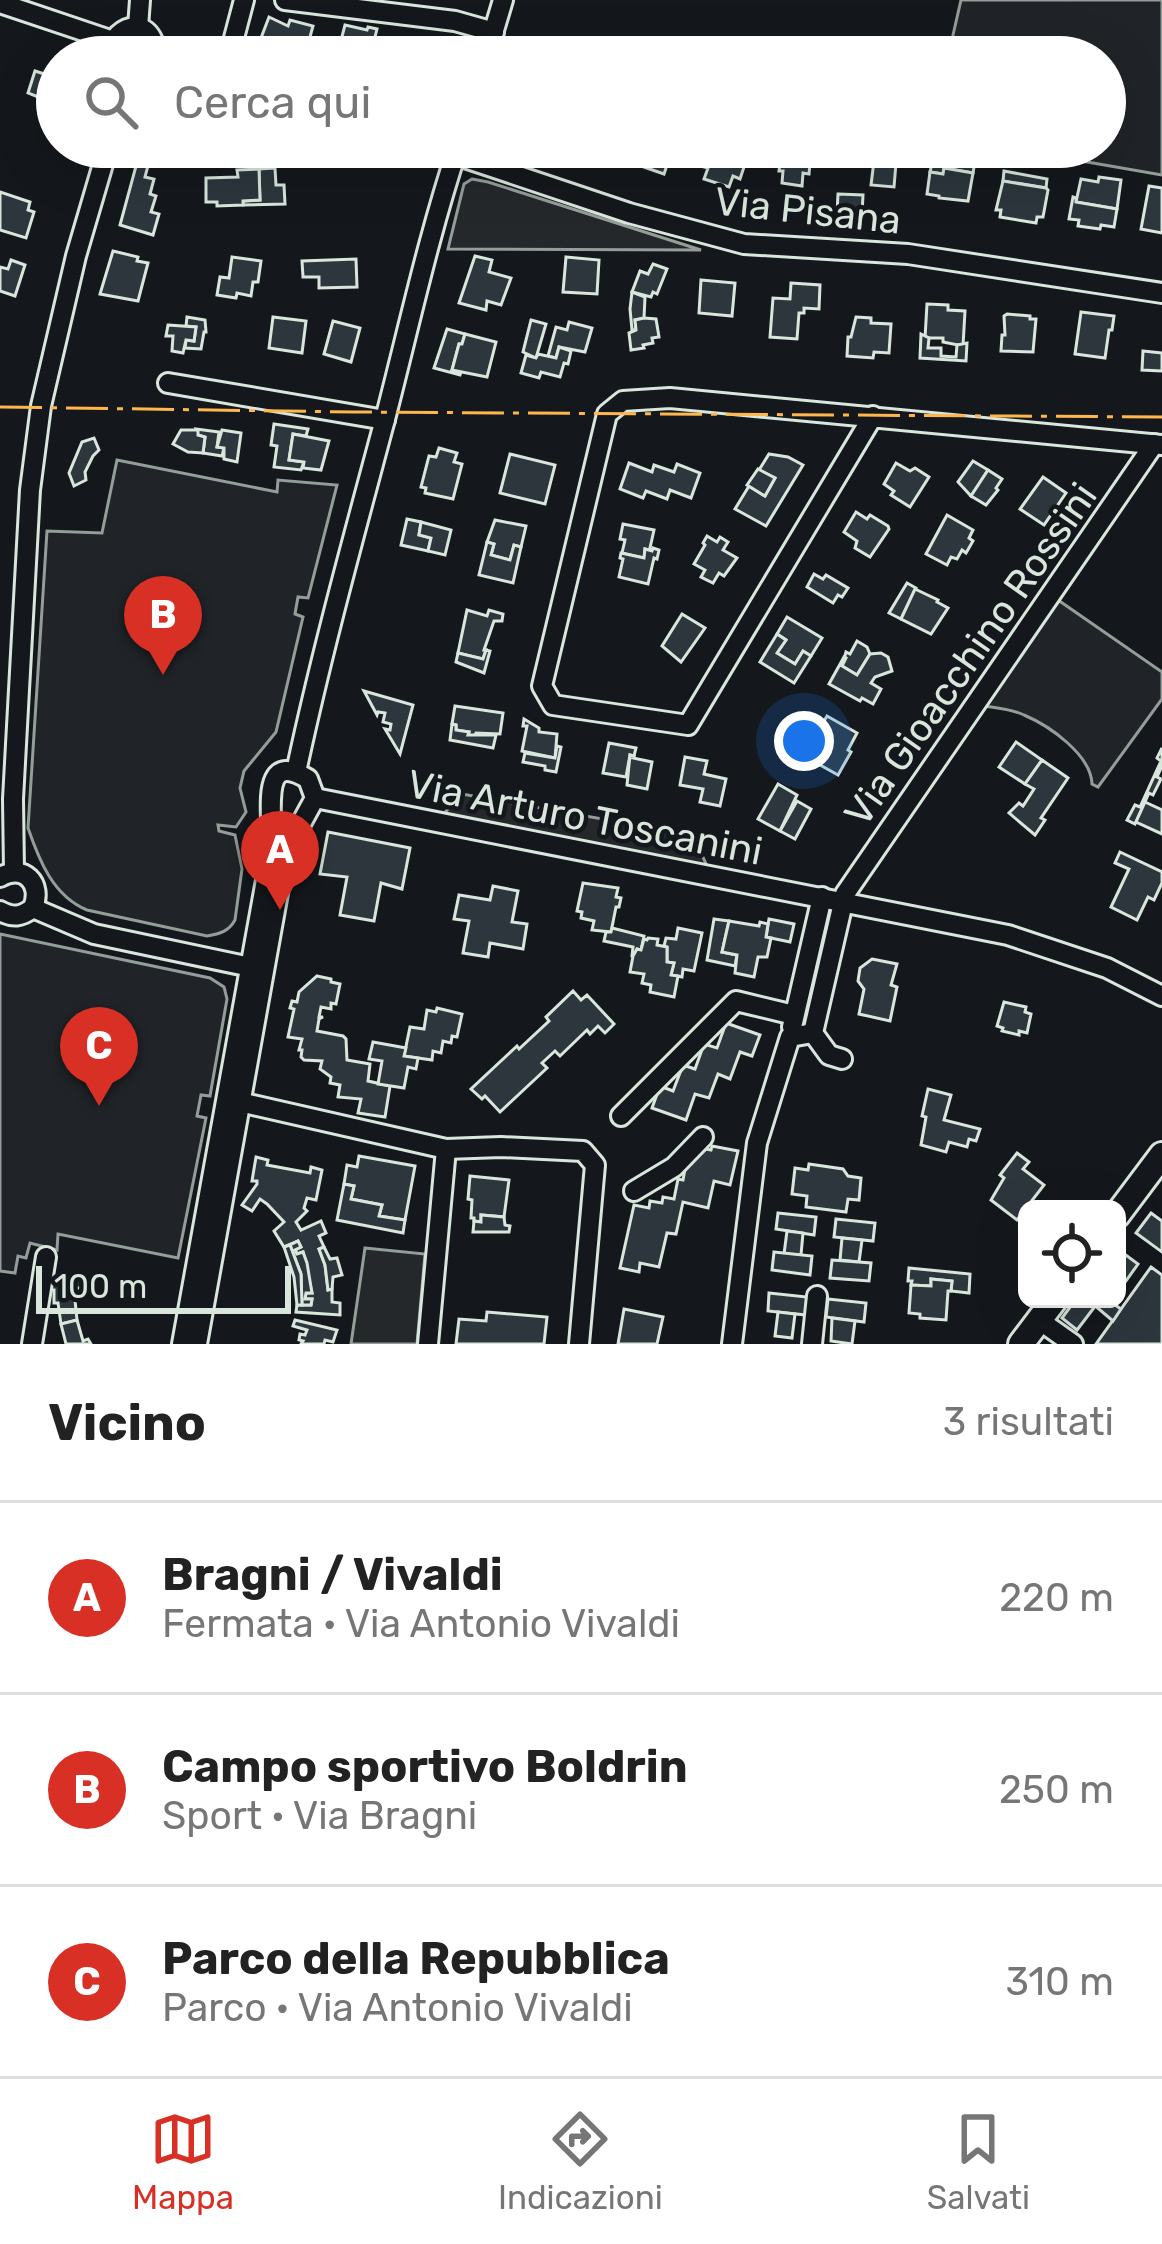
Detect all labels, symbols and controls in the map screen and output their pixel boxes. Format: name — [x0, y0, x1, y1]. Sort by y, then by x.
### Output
search box — [36, 36, 1126, 168]
icon: search — [78, 69, 144, 135]
text: Cerca qui — [174, 76, 371, 129]
street label: Via Pisana — [713, 178, 903, 244]
street label: Via Gioacchino Rossini — [835, 474, 1107, 835]
pin: B — [124, 576, 202, 675]
your location — [774, 711, 834, 771]
street label: Via Arturo Toscanini — [404, 761, 766, 875]
pin: A — [241, 811, 319, 910]
pin: C — [60, 1007, 138, 1106]
map controls — [1018, 1200, 1126, 1308]
button: locate — [1018, 1200, 1126, 1308]
scale bar — [36, 1260, 291, 1313]
text: 100 m — [54, 1267, 147, 1306]
text: Vicino — [48, 1392, 206, 1453]
text: 3 risultati — [943, 1399, 1114, 1445]
text: Bragni / Vivaldi — [162, 1548, 503, 1601]
text: A — [73, 1575, 101, 1621]
text: 220 m — [999, 1575, 1114, 1621]
text: Fermata · Via Antonio Vivaldi — [162, 1601, 680, 1647]
text: Campo sportivo Boldrin — [162, 1740, 688, 1793]
text: B — [73, 1767, 101, 1813]
text: 250 m — [999, 1767, 1114, 1813]
text: Sport · Via Bragni — [162, 1793, 477, 1839]
text: Parco della Repubblica — [162, 1932, 670, 1985]
text: C — [73, 1959, 101, 2005]
text: 310 m — [1006, 1959, 1114, 2005]
text: Parco · Via Antonio Vivaldi — [162, 1985, 633, 2031]
tab: Mappa — [132, 2106, 234, 2217]
tab: Indicazioni — [498, 2106, 663, 2217]
tab: Salvati — [927, 2106, 1030, 2217]

